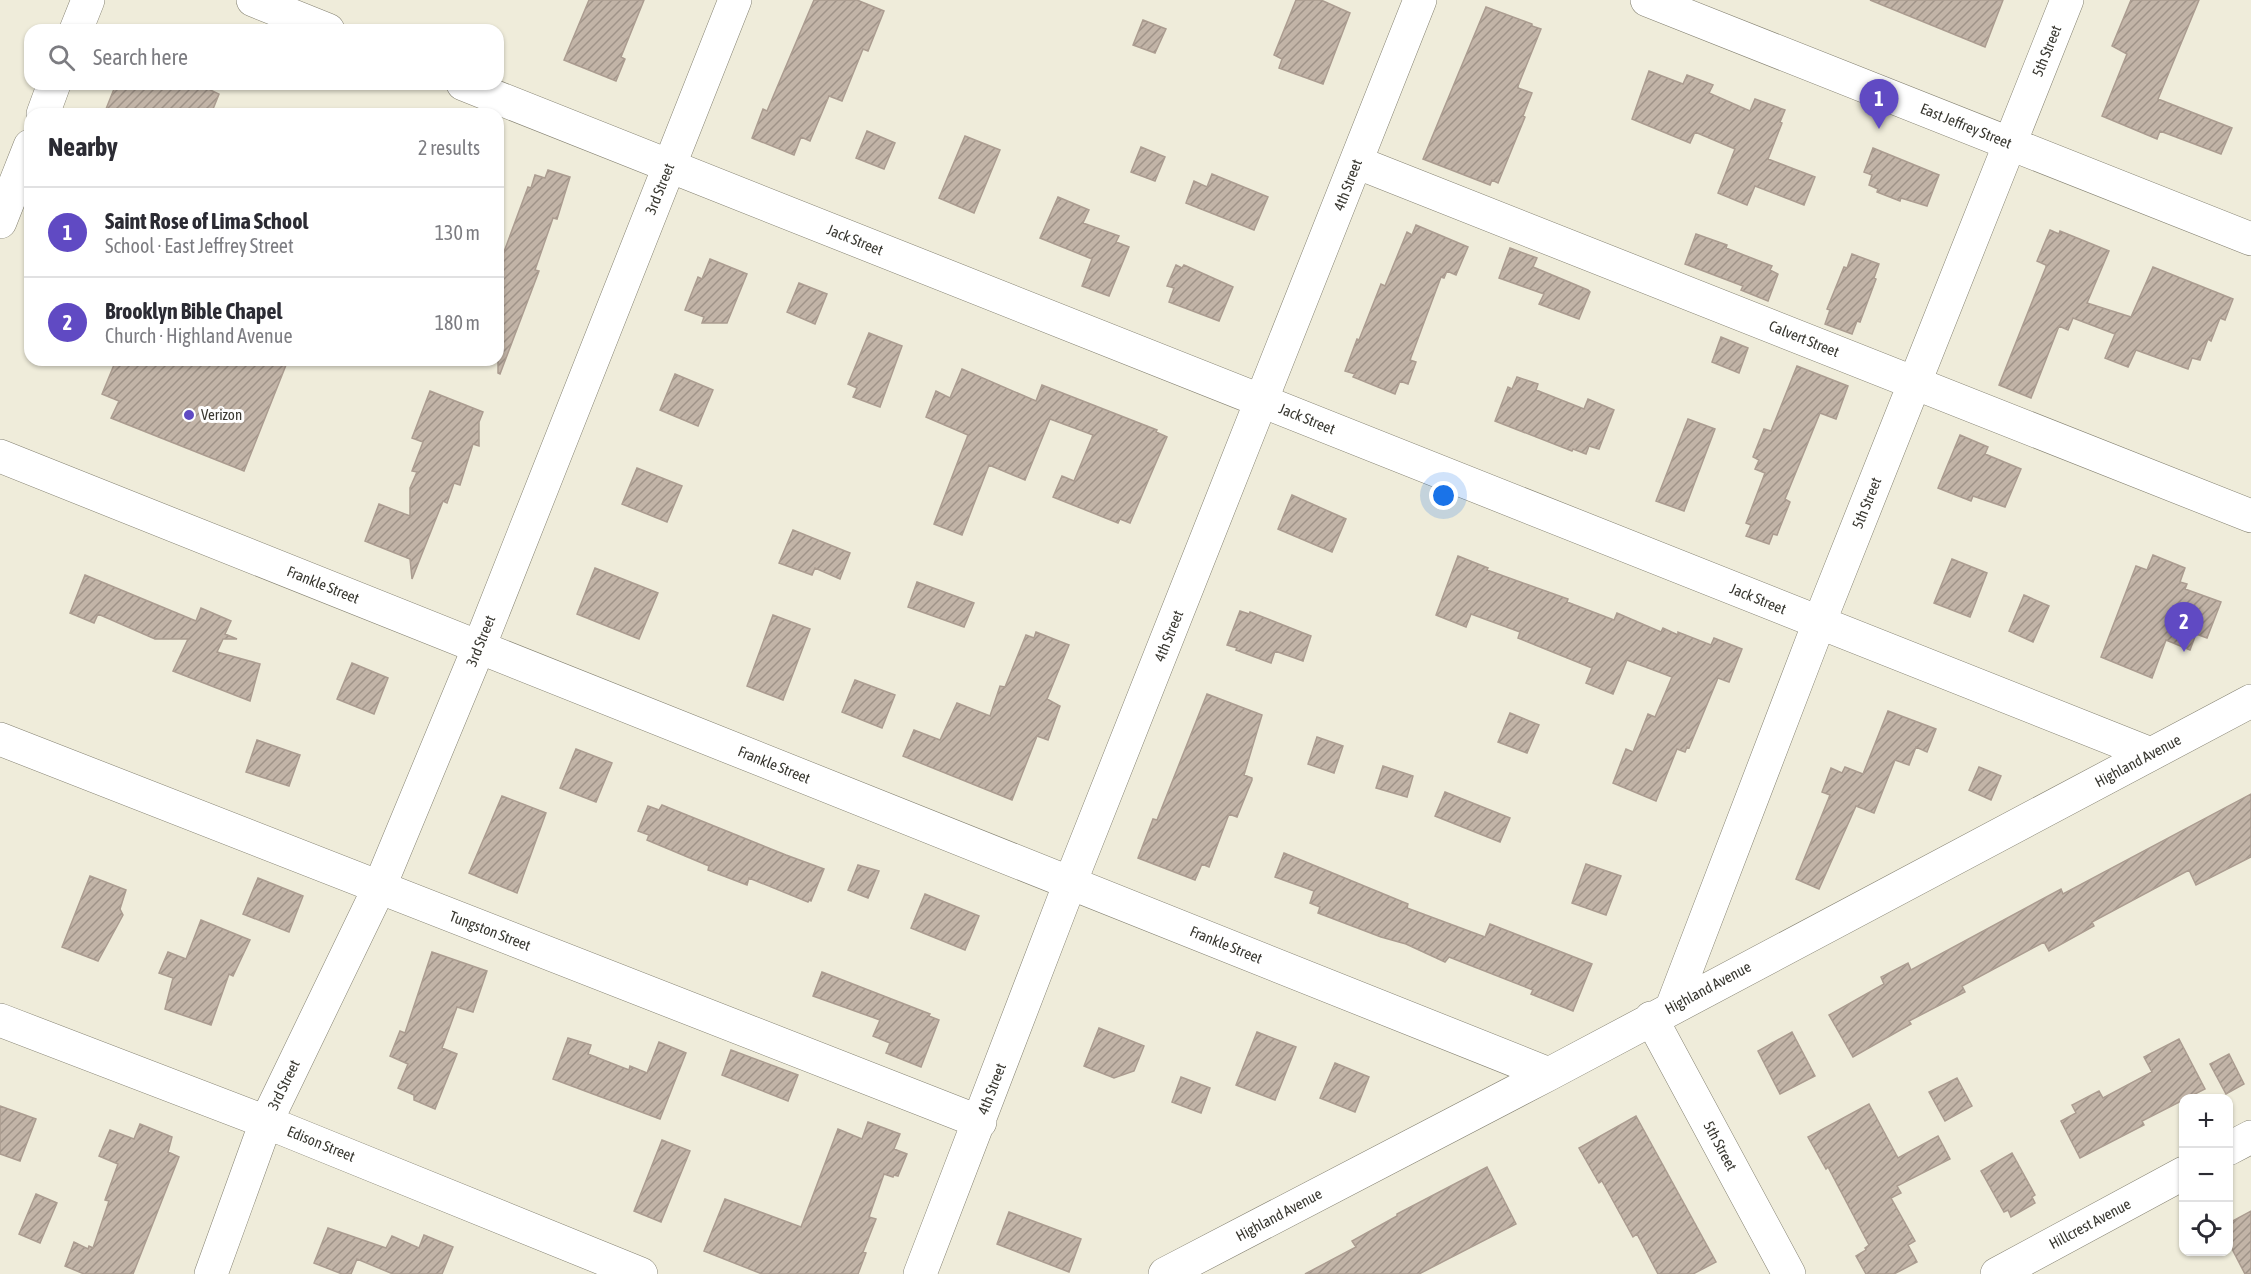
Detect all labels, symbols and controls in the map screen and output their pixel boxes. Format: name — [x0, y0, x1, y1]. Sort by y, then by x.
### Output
street label: 5th Street — [2029, 23, 2064, 79]
search box — [24, 24, 504, 90]
icon: search — [45, 41, 78, 74]
text: Search here — [93, 44, 188, 70]
pin: 1 — [1860, 80, 1898, 129]
street label: East Jeffrey Street — [1918, 99, 2014, 152]
text: Nearby — [48, 132, 118, 162]
text: 2 results — [418, 136, 480, 159]
street label: 4th Street — [1330, 157, 1365, 213]
street label: 3rd Street — [642, 161, 677, 217]
text: Saint Rose of Lima School — [105, 208, 308, 234]
text: 1 — [63, 221, 72, 244]
text: 130 m — [435, 221, 480, 244]
street label: Jack Street — [825, 221, 886, 258]
text: School · East Jeffrey Street — [105, 234, 294, 257]
text: Brooklyn Bible Chapel — [105, 298, 282, 324]
text: 2 — [63, 311, 72, 334]
text: 180 m — [435, 311, 480, 334]
street label: Calvert Street — [1767, 317, 1842, 360]
text: Church · Highland Avenue — [105, 324, 293, 347]
street label: Jack Street — [1277, 400, 1338, 437]
place label: Verizon — [201, 406, 242, 423]
marker: Verizon — [182, 408, 196, 422]
street label: 5th Street — [1849, 475, 1884, 531]
your location — [1429, 481, 1458, 510]
street label: Frankle Street — [285, 562, 362, 607]
street label: Jack Street — [1728, 580, 1789, 617]
pin: 2 — [2164, 602, 2204, 652]
street label: 4th Street — [1151, 608, 1186, 664]
street label: 3rd Street — [463, 613, 498, 669]
street label: Highland Avenue — [2092, 731, 2184, 790]
street label: Frankle Street — [736, 742, 813, 787]
street label: Tungston Street — [447, 907, 533, 954]
street label: Frankle Street — [1188, 922, 1265, 967]
street label: Highland Avenue — [1662, 958, 1754, 1017]
street label: 3rd Street — [264, 1057, 303, 1113]
street label: 4th Street — [974, 1061, 1009, 1117]
map controls — [2179, 1094, 2233, 1256]
button: + — [2179, 1094, 2233, 1148]
street label: 5th Street — [1700, 1118, 1741, 1173]
street label: Edison Street — [285, 1122, 358, 1165]
button: − — [2179, 1148, 2233, 1202]
street label: Highland Avenue — [1233, 1185, 1325, 1244]
street label: Hillcrest Avenue — [2046, 1195, 2134, 1252]
button: locate — [2179, 1202, 2233, 1256]

